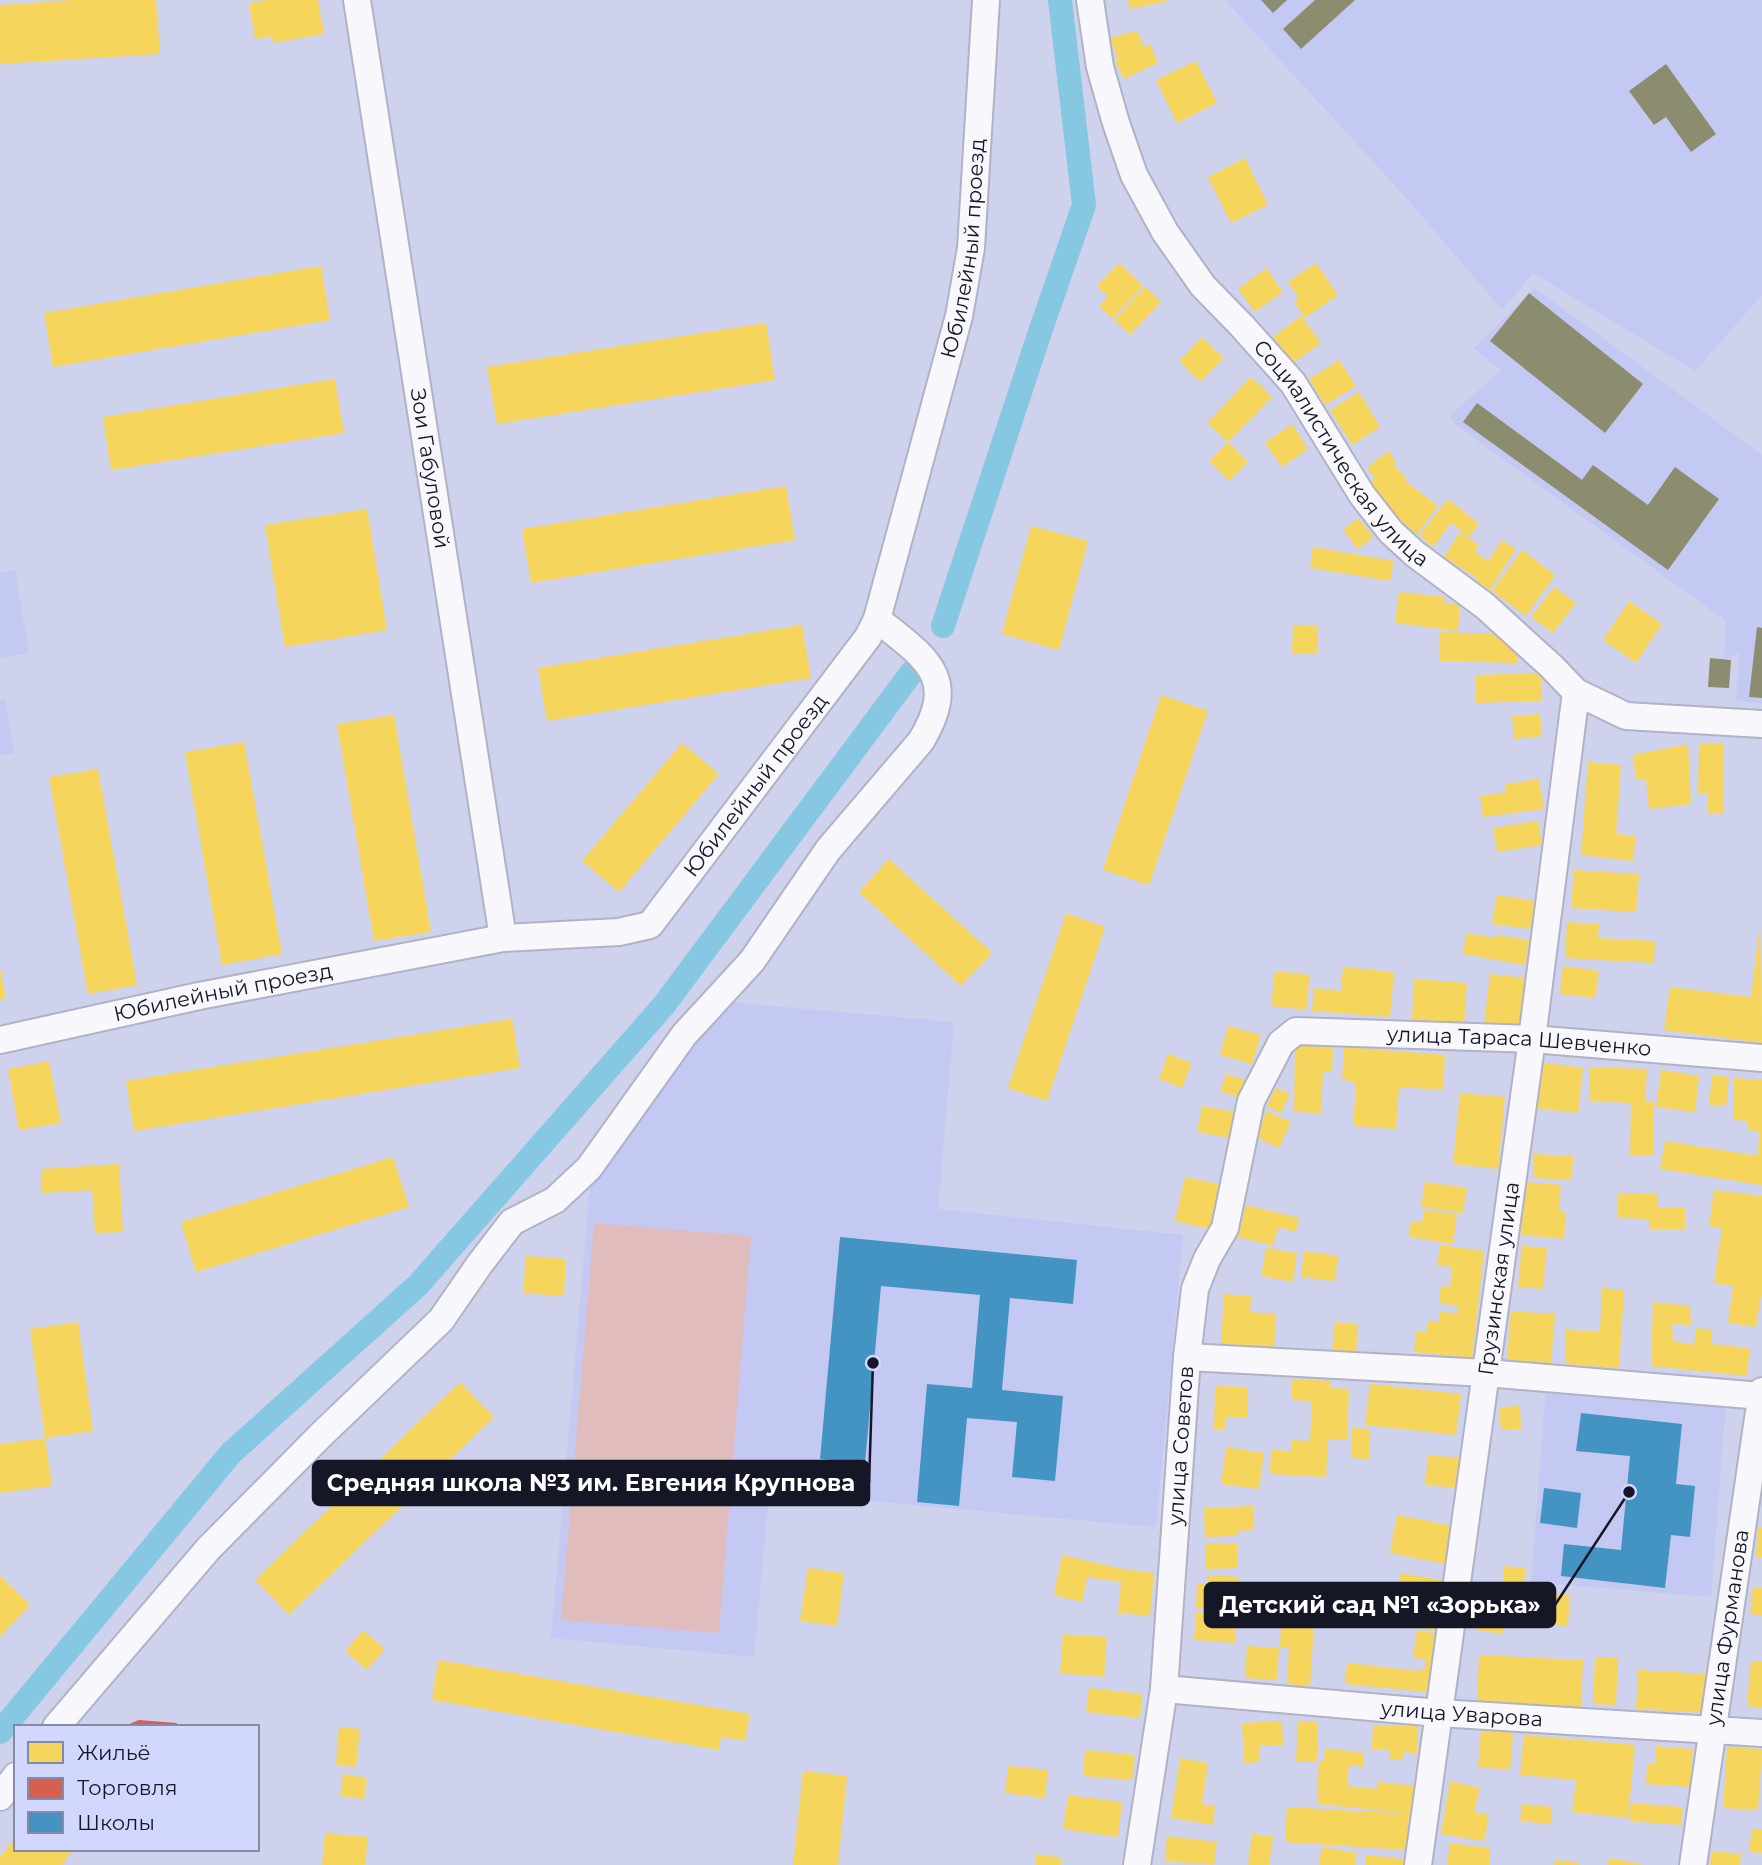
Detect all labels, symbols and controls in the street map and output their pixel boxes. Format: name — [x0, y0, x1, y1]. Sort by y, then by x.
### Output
street label: Юбилейный проезд — [935, 138, 990, 361]
street label: Социалистическая улица — [1248, 335, 1434, 572]
street label: Зои Габуловой — [406, 386, 455, 550]
street label: Юбилейный проезд — [678, 689, 832, 882]
street label: Юбилейный проезд — [111, 958, 334, 1027]
street label: улица Тараса Шевченко — [1385, 1021, 1652, 1061]
street label: Грузинская улица — [1473, 1180, 1524, 1377]
street label: улица Советов — [1162, 1365, 1198, 1527]
callout: Средняя школа №3 им. Евгения Крупнова — [313, 1461, 869, 1505]
text: Средняя школа №3 им. Евгения Крупнова — [327, 1469, 855, 1497]
street label: улица Фурманова — [1700, 1528, 1754, 1728]
callout: Детский сад №1 «Зорька» — [1205, 1583, 1555, 1627]
text: Детский сад №1 «Зорька» — [1219, 1591, 1541, 1619]
street label: улица Уварова — [1379, 1695, 1544, 1731]
legend — [14, 1725, 259, 1851]
text: Жильё — [77, 1740, 151, 1765]
text: Торговля — [77, 1775, 178, 1800]
text: Школы — [77, 1810, 155, 1835]

